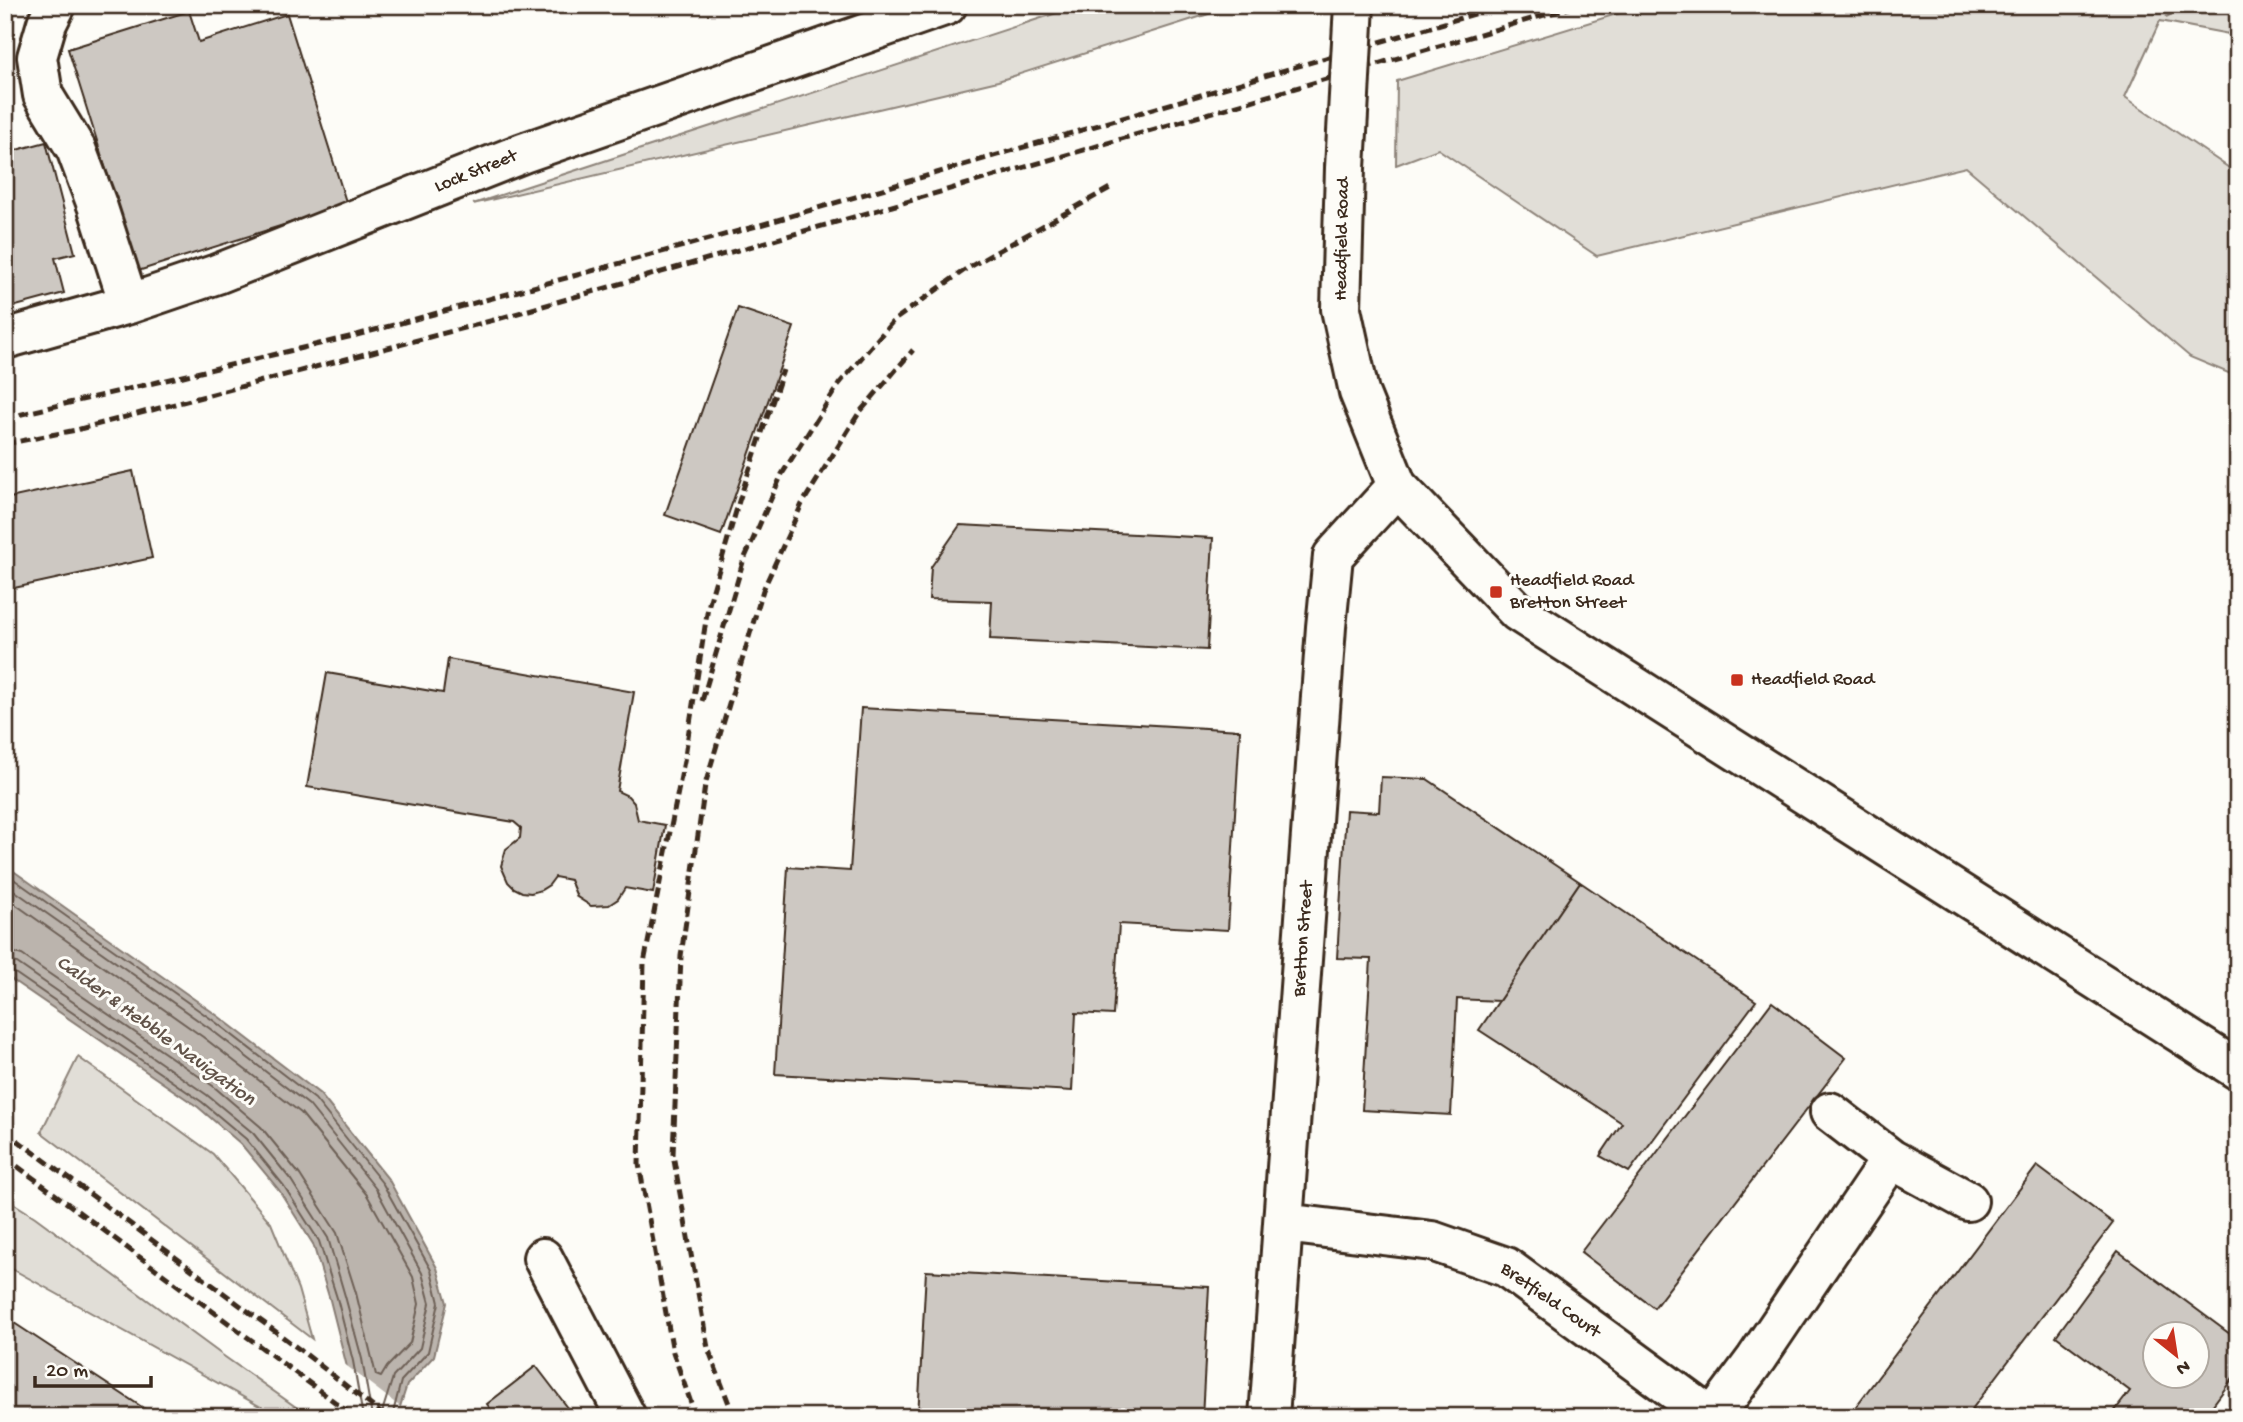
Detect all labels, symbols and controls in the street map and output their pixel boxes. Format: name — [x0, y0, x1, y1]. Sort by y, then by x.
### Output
street label: Lock Street — [431, 144, 523, 199]
street label: Headfield Road — [1330, 175, 1356, 301]
place label: Headfield Road Bretton Street — [1509, 570, 1635, 615]
marker: Headfield Road Bretton Street — [1488, 584, 1504, 600]
place label: Headfield Road — [1751, 669, 1876, 692]
marker: Headfield Road — [1729, 672, 1745, 688]
street label: Bretton Street — [1288, 878, 1320, 999]
water label: Calder & Hebble Navigation — [51, 951, 260, 1113]
street label: Bretfield Court — [1495, 1257, 1606, 1345]
north arrow — [2142, 1320, 2212, 1390]
scale bar — [35, 1345, 150, 1389]
text: N — [2172, 1354, 2194, 1380]
text: 20 m — [46, 1360, 88, 1385]

